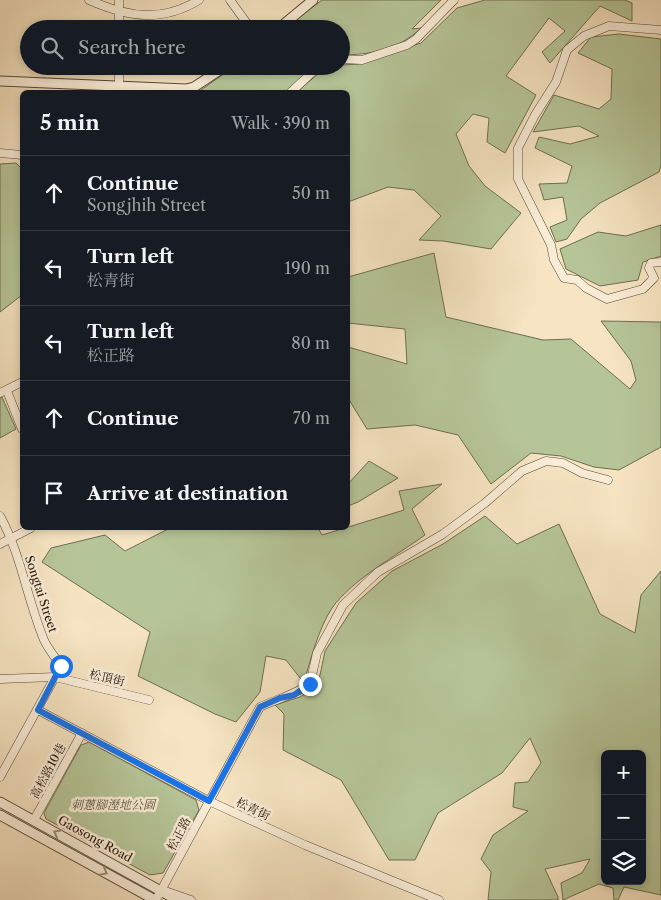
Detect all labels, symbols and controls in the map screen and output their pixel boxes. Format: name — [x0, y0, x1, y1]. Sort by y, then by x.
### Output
search box — [20, 20, 350, 75]
icon: search — [38, 34, 66, 62]
text: Search here — [78, 36, 186, 59]
text: 5 min — [40, 110, 100, 135]
text: Walk · 390 m — [231, 113, 330, 133]
text: Continue — [87, 172, 179, 195]
icon: ahead — [40, 179, 68, 207]
text: 50 m — [292, 183, 330, 203]
text: Songjhih Street — [87, 195, 206, 215]
text: Turn left — [87, 245, 174, 268]
icon: left — [40, 254, 68, 282]
text: 190 m — [285, 258, 330, 278]
text: 松青街 — [87, 270, 135, 290]
text: Turn left — [87, 320, 174, 343]
icon: left — [40, 329, 68, 357]
text: 80 m — [291, 333, 330, 353]
text: 松正路 — [87, 345, 135, 365]
icon: ahead — [40, 404, 68, 432]
text: Continue — [87, 407, 179, 430]
text: 70 m — [293, 408, 330, 428]
icon: arrive — [40, 479, 68, 507]
text: Arrive at destination — [87, 482, 288, 505]
street label: Songtai Street — [22, 554, 61, 635]
route start — [50, 655, 73, 678]
street label: 松頂街 — [88, 666, 127, 689]
route end — [299, 673, 322, 696]
street label: 高松路10巷 — [27, 740, 68, 801]
map controls — [601, 750, 646, 885]
button: + — [601, 750, 646, 795]
street label: 松青街 — [234, 794, 274, 823]
button: − — [601, 795, 646, 840]
park label: 刺蔥腳溼地公園 — [71, 797, 157, 812]
street label: Gaosong Road — [55, 812, 136, 865]
street label: 松正路 — [163, 814, 194, 853]
one-way arrow — [54, 829, 63, 839]
button: layers — [601, 840, 646, 885]
one-way arrow — [99, 866, 108, 876]

